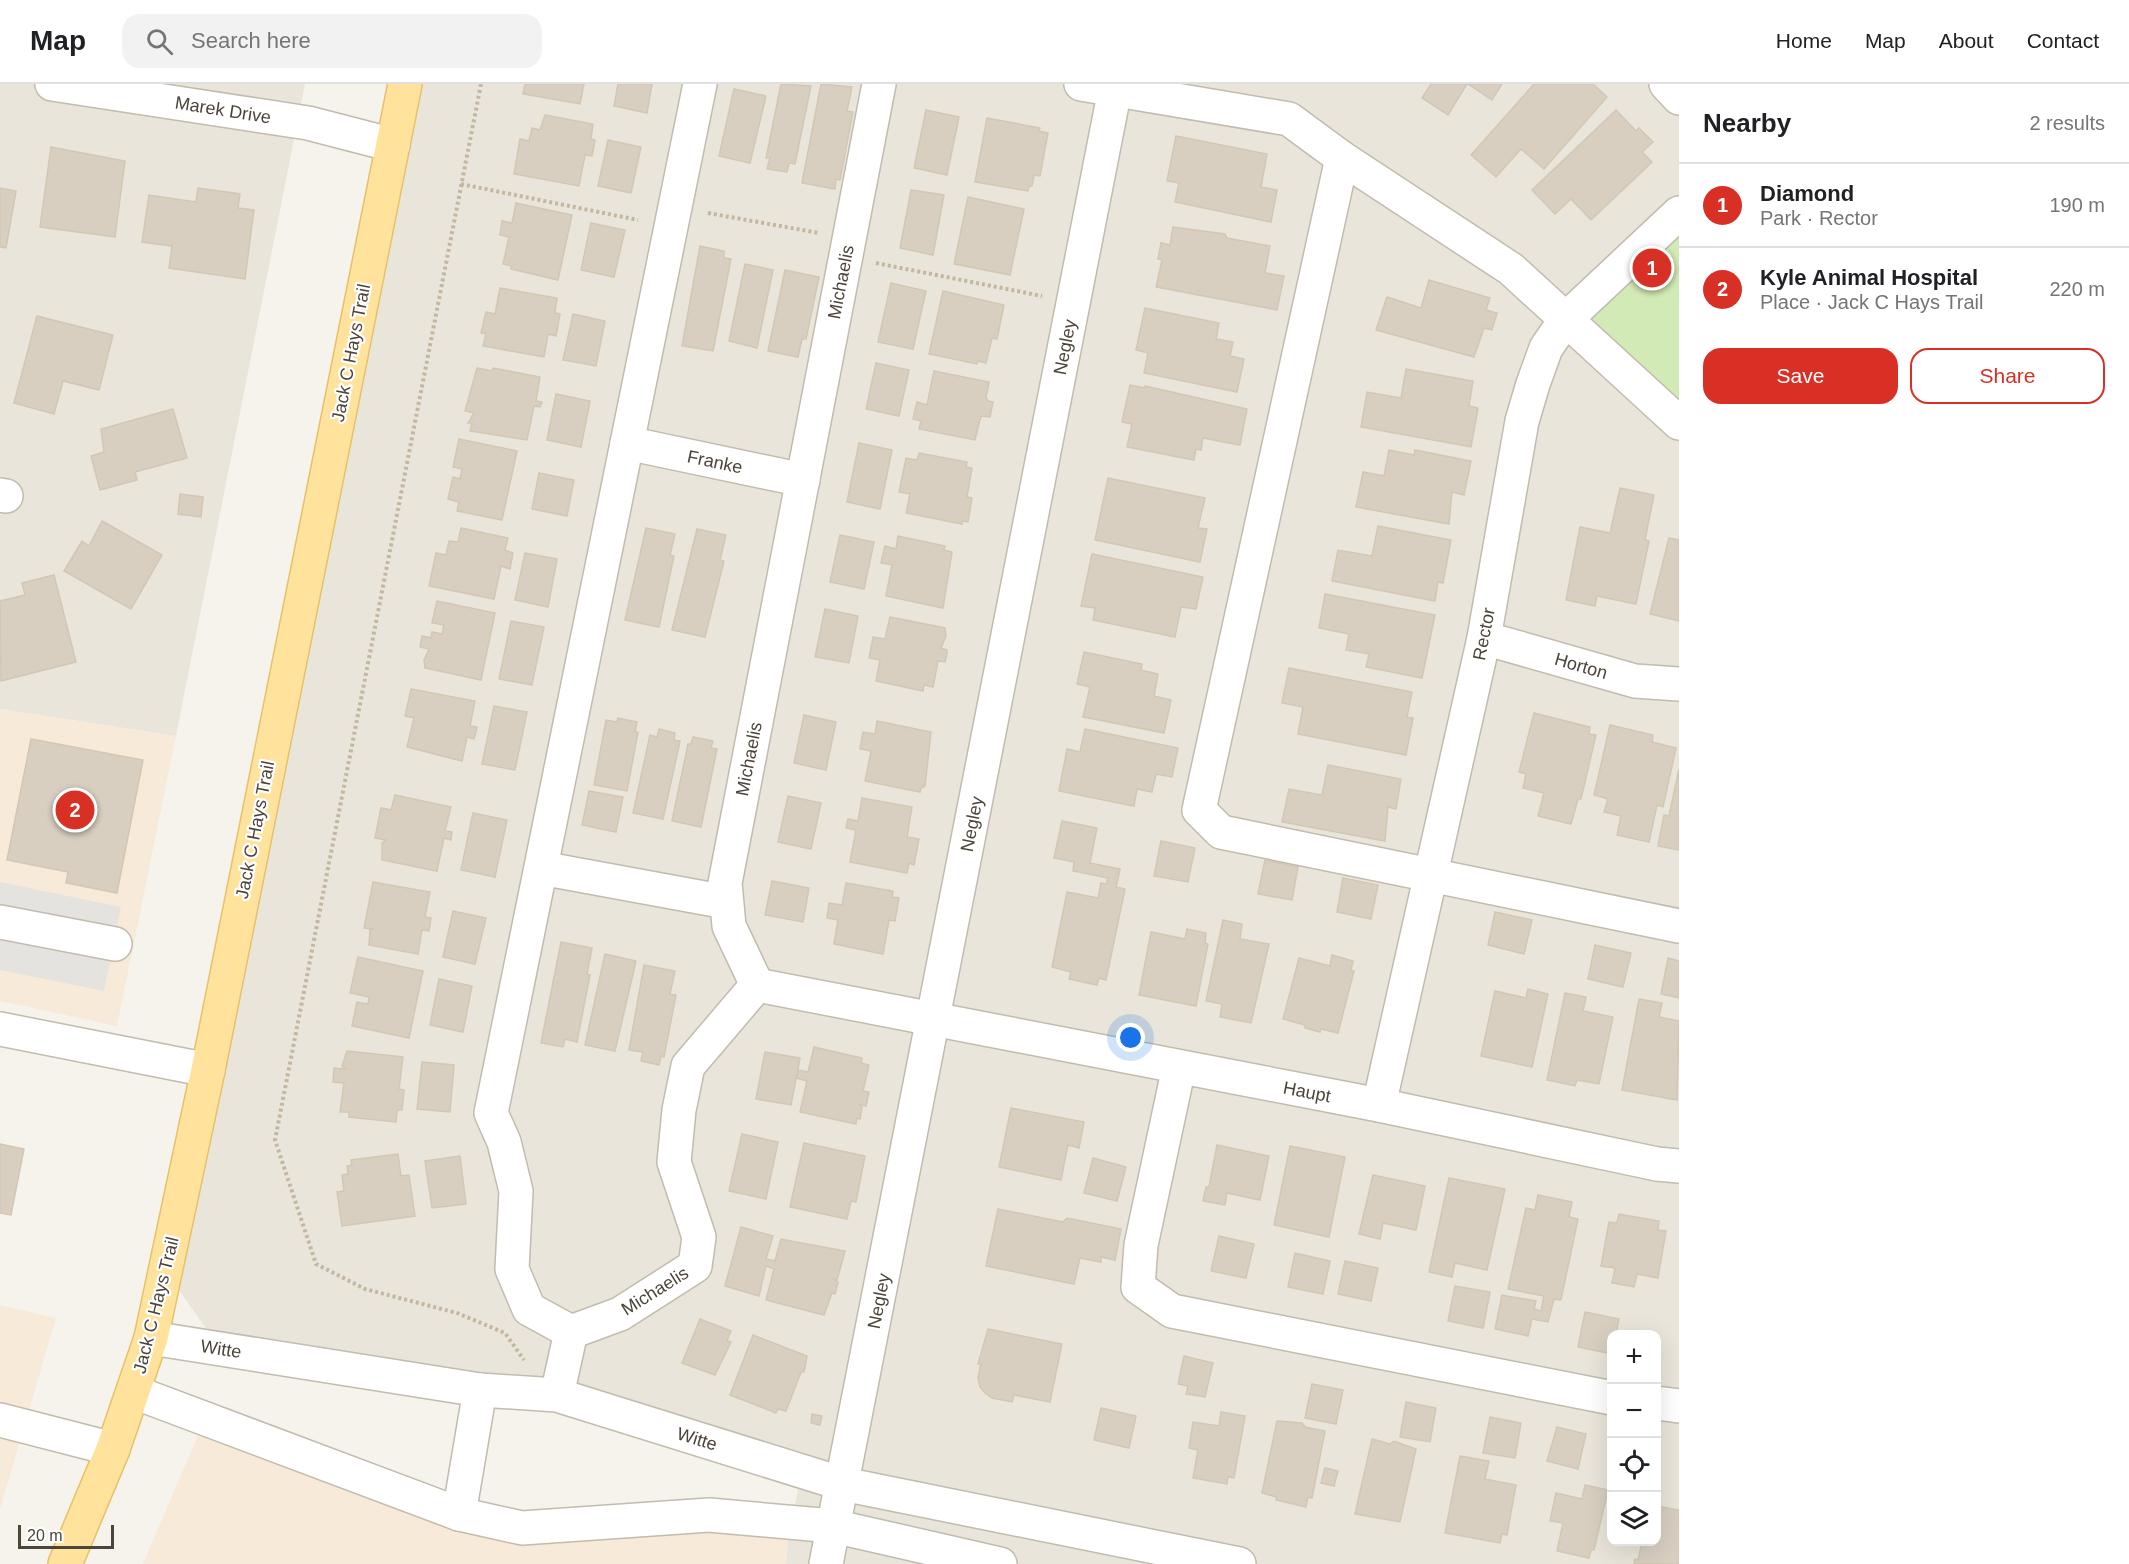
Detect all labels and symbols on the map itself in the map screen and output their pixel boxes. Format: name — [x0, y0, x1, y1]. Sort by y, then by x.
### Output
street label: Marek Drive — [174, 93, 272, 127]
street label: Michaelis — [824, 243, 858, 321]
pin: 1 — [1632, 246, 1672, 291]
street label: Jack C Hays Trail — [328, 282, 374, 424]
street label: Negley — [1050, 318, 1080, 376]
street label: Franke — [686, 446, 744, 478]
street label: Rector — [1469, 606, 1499, 662]
street label: Horton — [1552, 649, 1610, 683]
street label: Michaelis — [732, 720, 766, 798]
street label: Jack C Hays Trail — [232, 759, 278, 901]
pin: 2 — [56, 788, 94, 832]
street label: Negley — [957, 795, 987, 853]
your location — [1116, 1023, 1145, 1052]
street label: Haupt — [1282, 1078, 1332, 1106]
street label: Jack C Hays Trail — [129, 1235, 183, 1375]
street label: Michaelis — [618, 1263, 692, 1319]
street label: Negley — [864, 1272, 894, 1330]
street label: Witte — [199, 1336, 243, 1362]
street label: Witte — [674, 1423, 720, 1455]
scale bar — [18, 1522, 114, 1550]

